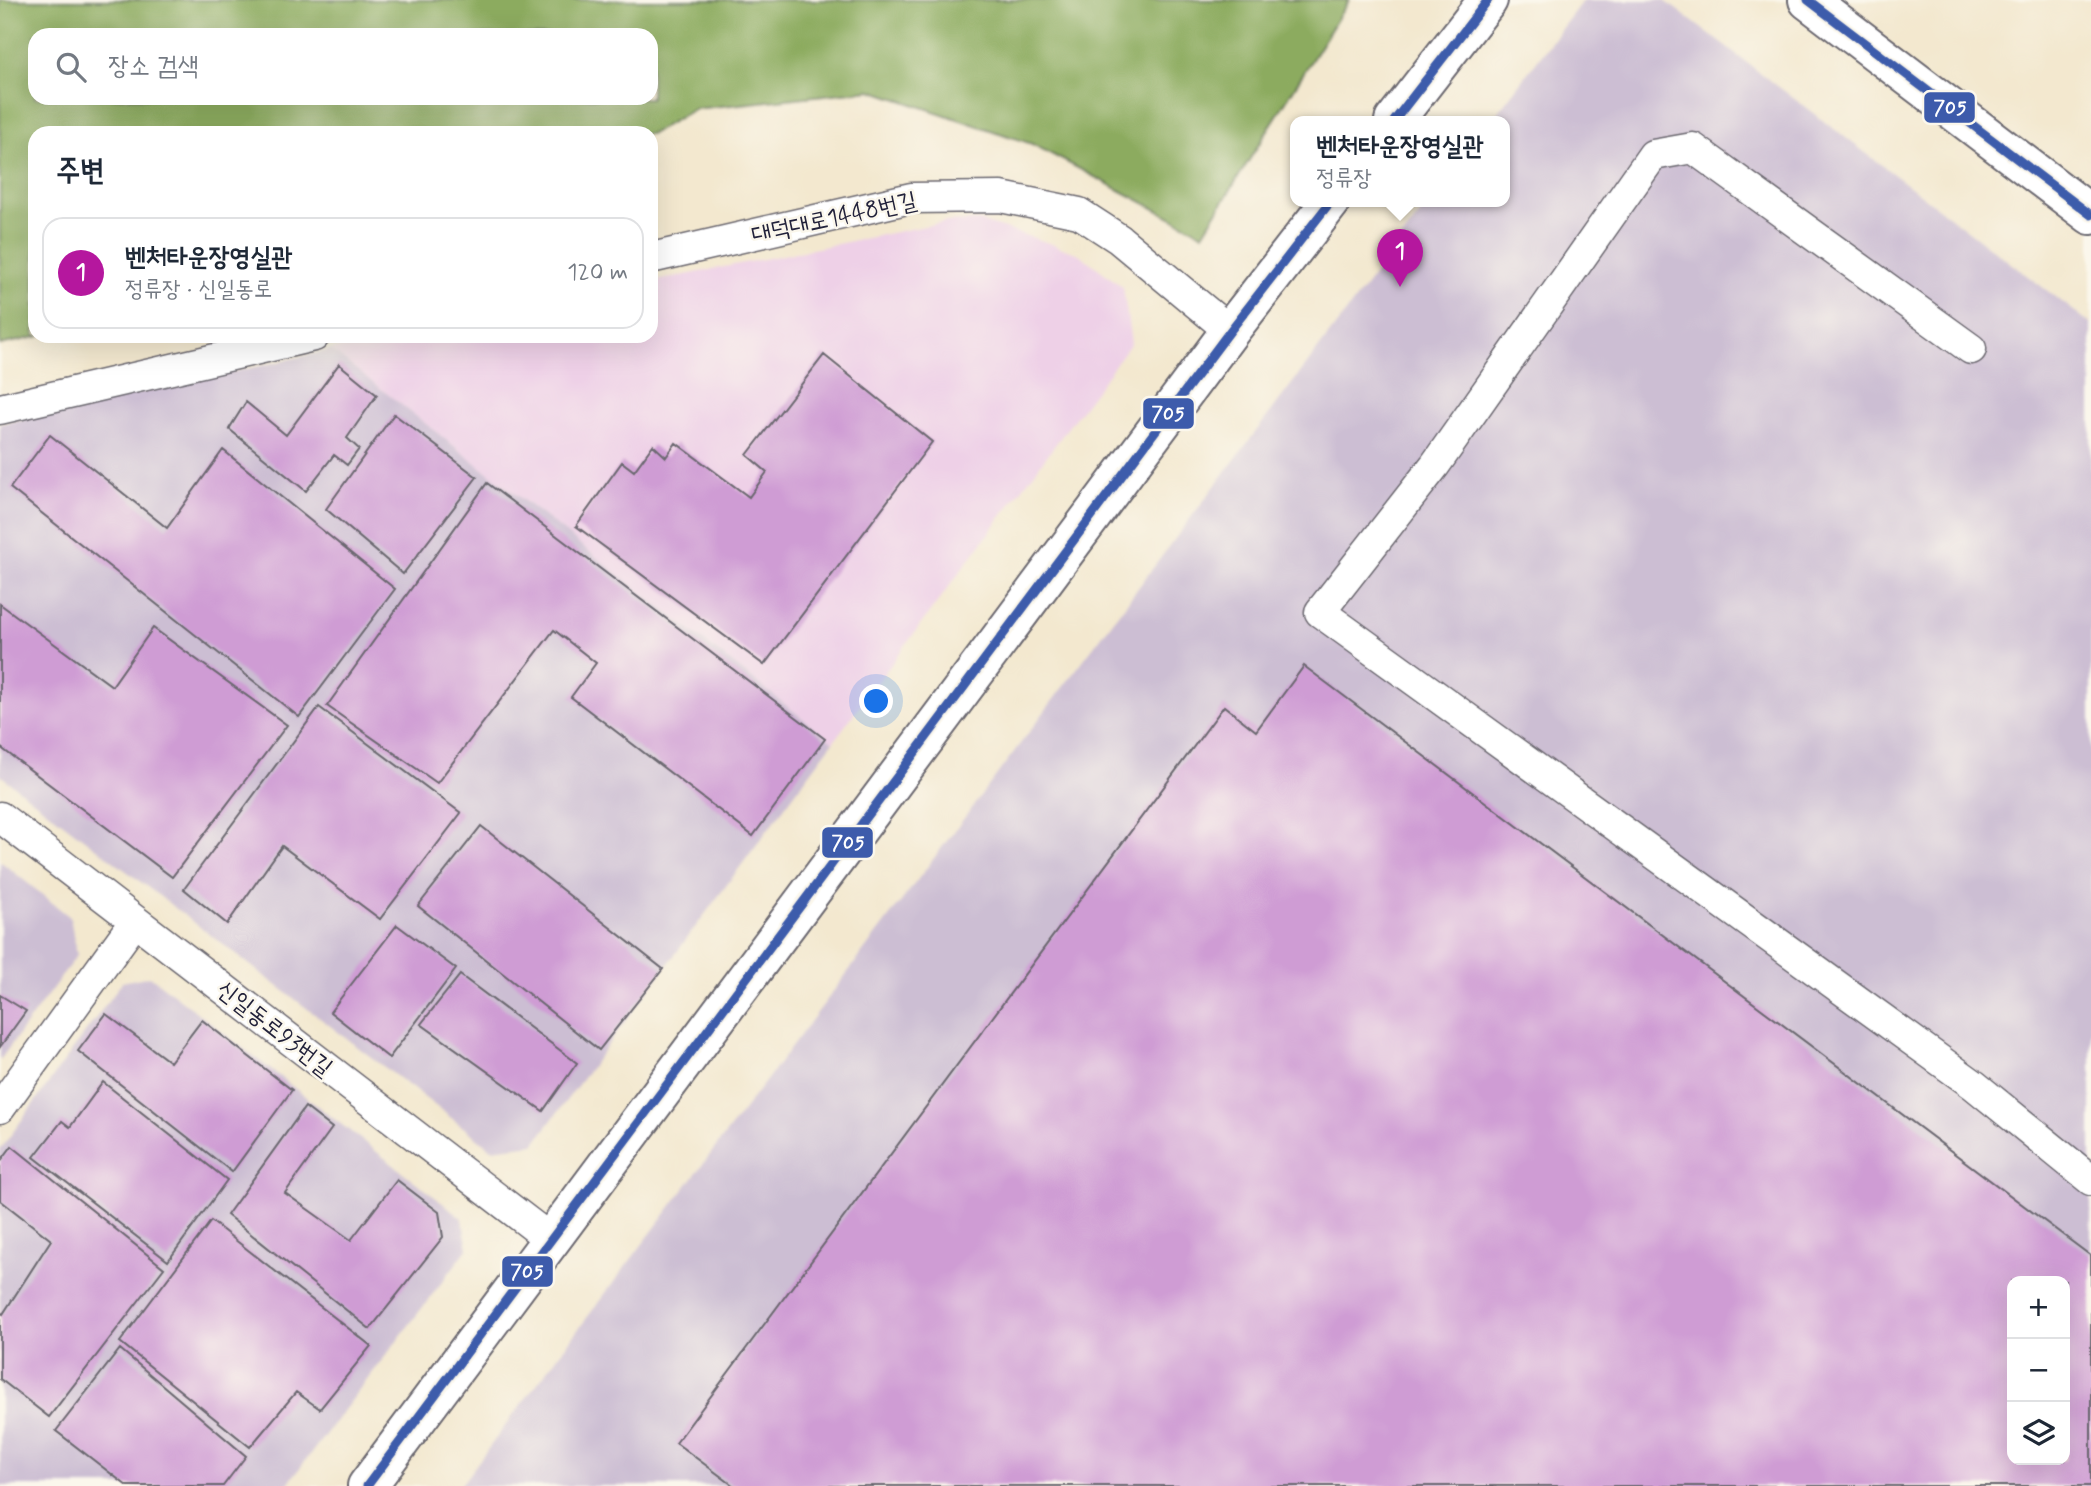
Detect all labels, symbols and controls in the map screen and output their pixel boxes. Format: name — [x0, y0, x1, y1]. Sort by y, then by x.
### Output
search box — [28, 28, 658, 105]
icon: search — [52, 48, 90, 86]
text: 장소 검색 — [108, 50, 199, 84]
line badge: 705 — [1923, 91, 1976, 124]
text: 705 — [1934, 96, 1967, 121]
popup — [1290, 116, 1510, 207]
text: 벤처타운장영실관 — [1316, 130, 1484, 164]
text: 주변 — [56, 152, 104, 191]
text: 정류장 — [1316, 164, 1372, 194]
street label: 대덕대로1448번길 — [749, 186, 920, 251]
pin: 1 — [1377, 229, 1423, 287]
text: 벤처타운장영실관 — [125, 241, 292, 275]
text: 1 — [76, 258, 86, 288]
text: 120 m — [567, 258, 628, 288]
text: 정류장 · 신일동로 — [125, 275, 272, 305]
line badge: 705 — [1142, 397, 1195, 430]
text: 705 — [1152, 402, 1185, 427]
your location — [859, 684, 893, 718]
line badge: 705 — [821, 826, 874, 859]
text: 705 — [832, 831, 865, 856]
street label: 신일동로93번길 — [210, 974, 338, 1084]
line badge: 705 — [501, 1255, 554, 1288]
text: 705 — [511, 1260, 544, 1285]
map controls — [2007, 1276, 2070, 1465]
button: + — [2007, 1276, 2070, 1339]
button: − — [2007, 1339, 2070, 1402]
button: layers — [2007, 1402, 2070, 1465]

